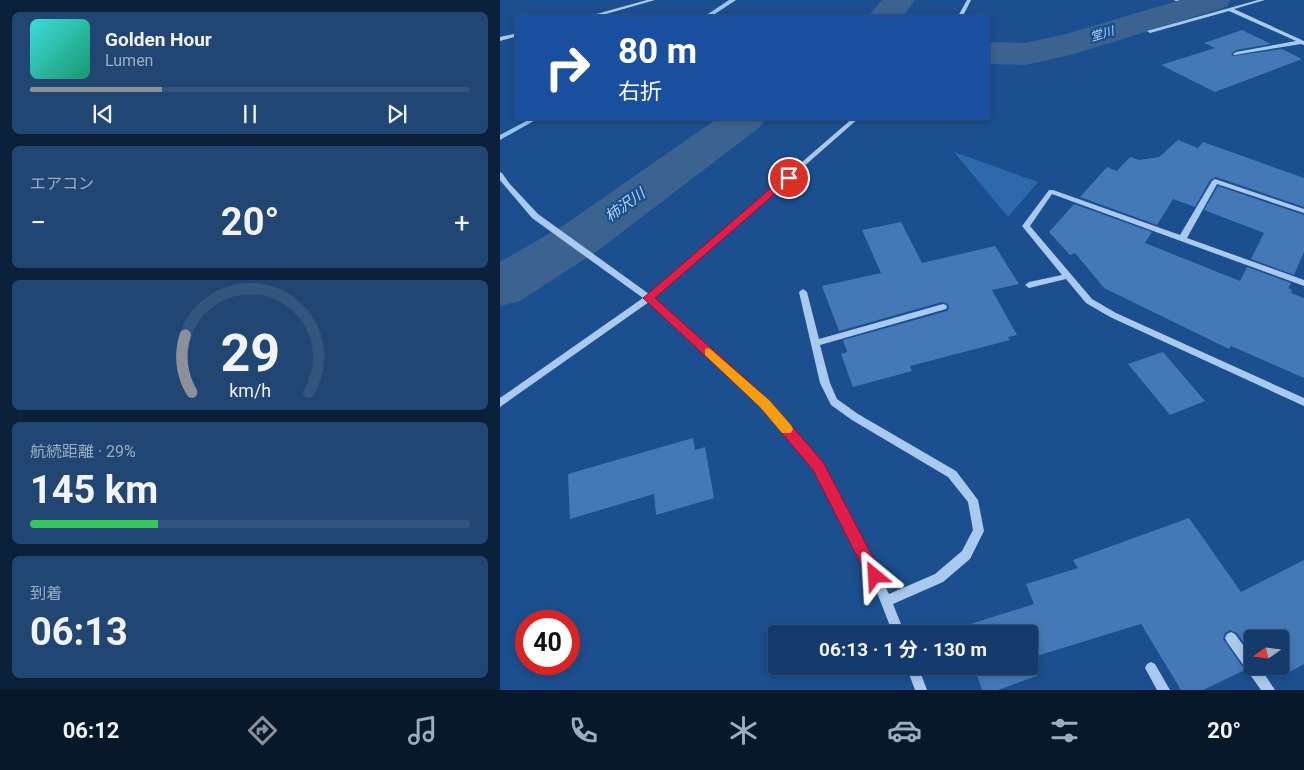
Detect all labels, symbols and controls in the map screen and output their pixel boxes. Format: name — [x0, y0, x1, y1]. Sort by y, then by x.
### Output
water label: 堂川 — [1088, 23, 1117, 44]
text: Golden Hour — [105, 28, 212, 51]
text: 80 m — [618, 31, 697, 72]
icon: right — [535, 35, 600, 100]
text: Lumen — [105, 51, 153, 70]
text: 右折 — [618, 79, 662, 104]
icon: previous — [89, 100, 117, 128]
icon: pause — [236, 100, 264, 128]
icon: next — [383, 100, 411, 128]
pin — [768, 157, 810, 199]
icon: arrive — [775, 164, 803, 192]
text: エアコン — [30, 174, 94, 193]
water label: 柿沢川 — [602, 183, 650, 226]
text: 20° — [221, 200, 279, 244]
text: − — [30, 206, 46, 239]
text: + — [454, 206, 470, 239]
text: 29 — [220, 323, 280, 384]
text: km/h — [229, 380, 271, 401]
text: 航続距離 · 29% — [30, 442, 136, 461]
text: 145 km — [30, 468, 158, 512]
position arrow — [848, 549, 900, 601]
text: 到着 — [30, 584, 62, 603]
text: 06:13 — [30, 610, 128, 654]
speed limit sign: 40 — [515, 610, 580, 675]
north arrow — [1244, 630, 1289, 675]
map controls — [1244, 630, 1289, 675]
text: 06:13 · 1 分 · 130 m — [819, 638, 987, 661]
icon: directions — [245, 713, 280, 748]
icon: music — [405, 713, 440, 748]
icon: phone — [566, 713, 601, 748]
icon: climate — [726, 713, 761, 748]
icon: car — [887, 713, 922, 748]
icon: filters — [1047, 713, 1082, 748]
text: 06:12 — [63, 718, 119, 743]
text: 20° — [1207, 718, 1241, 743]

